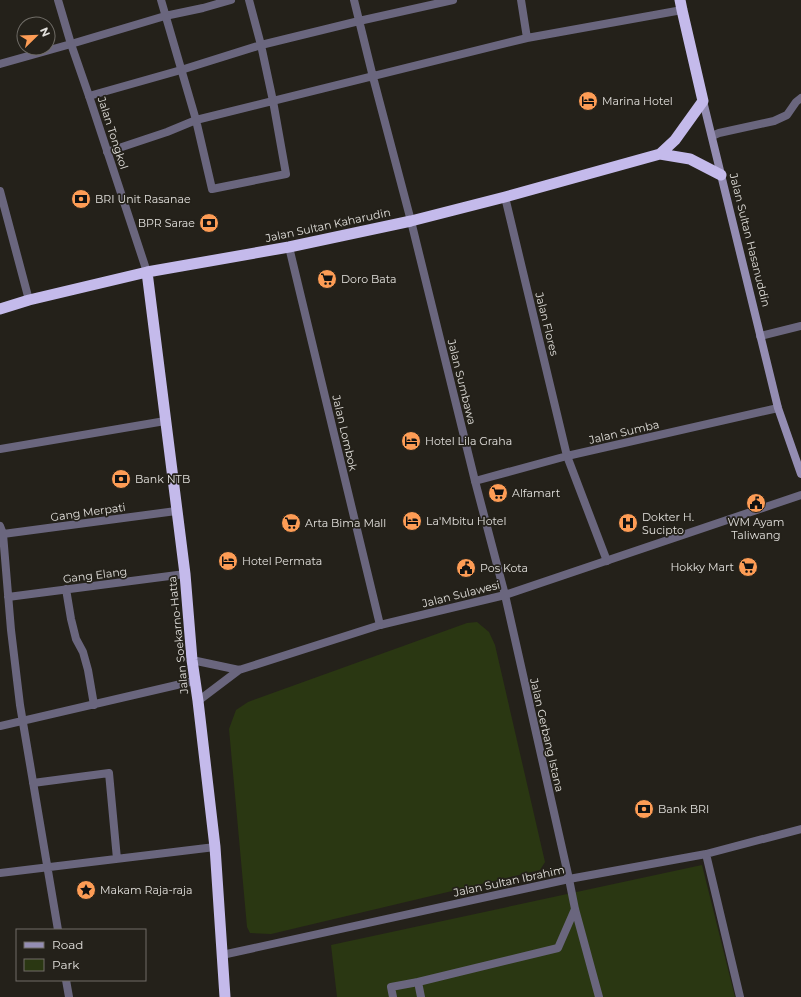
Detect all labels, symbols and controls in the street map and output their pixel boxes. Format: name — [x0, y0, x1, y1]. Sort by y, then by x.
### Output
north arrow — [16, 16, 56, 56]
text: N — [37, 25, 53, 39]
hotel icon: Marina Hotel — [577, 90, 599, 112]
street label: Jalan Tongkol — [94, 94, 131, 171]
place label: Marina Hotel — [602, 94, 673, 108]
street label: Jalan Sultan Hasanuddin — [726, 171, 773, 308]
bank icon: BRI Unit Rasanae — [70, 188, 92, 210]
place label: BRI Unit Rasanae — [95, 192, 191, 206]
street label: Jalan Sultan Kaharudin — [263, 205, 392, 245]
bank icon: BPR Sarae — [198, 212, 220, 234]
place label: BPR Sarae — [138, 216, 195, 230]
supermarket icon: Doro Bata — [316, 268, 338, 290]
place label: Doro Bata — [341, 272, 397, 286]
street label: Jalan Flores — [532, 290, 562, 358]
street label: Jalan Sumbawa — [444, 337, 479, 426]
street label: Jalan Lombok — [329, 393, 361, 473]
street label: Jalan Sumba — [587, 417, 660, 447]
hotel icon: Hotel Lila Graha — [400, 430, 422, 452]
place label: Hotel Lila Graha — [425, 434, 512, 448]
bank icon: Bank NTB — [110, 468, 132, 490]
place label: Bank NTB — [135, 472, 190, 486]
supermarket icon: Alfamart — [487, 482, 509, 504]
place label: Alfamart — [512, 486, 561, 500]
public building icon: WM Ayam Taliwang — [745, 492, 767, 514]
street label: Gang Merpati — [50, 500, 126, 524]
hotel icon: La'Mbitu Hotel — [401, 510, 423, 532]
place label: Dokter H. Sucipto — [642, 510, 694, 537]
supermarket icon: Arta Bima Mall — [280, 512, 302, 534]
hospital icon: Dokter H. Sucipto — [617, 512, 639, 534]
place label: La'Mbitu Hotel — [426, 514, 506, 528]
place label: WM Ayam Taliwang — [728, 515, 785, 542]
place label: Arta Bima Mall — [305, 516, 386, 530]
hotel icon: Hotel Permata — [217, 550, 239, 572]
place label: Hotel Permata — [242, 554, 322, 568]
supermarket icon: Hokky Mart — [737, 556, 759, 578]
public building icon: Pos Kota — [455, 557, 477, 579]
place label: Hokky Mart — [670, 560, 735, 574]
place label: Pos Kota — [480, 561, 528, 575]
street label: Gang Elang — [62, 564, 128, 586]
street label: Jalan Soekarno-Hatta — [165, 575, 191, 696]
street label: Jalan Sulawesi — [420, 578, 501, 611]
street label: Jalan Gerbang Istana — [527, 676, 567, 793]
bank icon: Bank BRI — [633, 798, 655, 820]
place label: Bank BRI — [658, 802, 709, 816]
street label: Jalan Sultan Ibrahim — [451, 862, 566, 900]
place icon: Makam Raja-raja — [75, 879, 97, 901]
place label: Makam Raja-raja — [100, 883, 193, 897]
legend — [16, 929, 146, 981]
text: Road — [52, 937, 83, 952]
text: Park — [52, 957, 80, 972]

